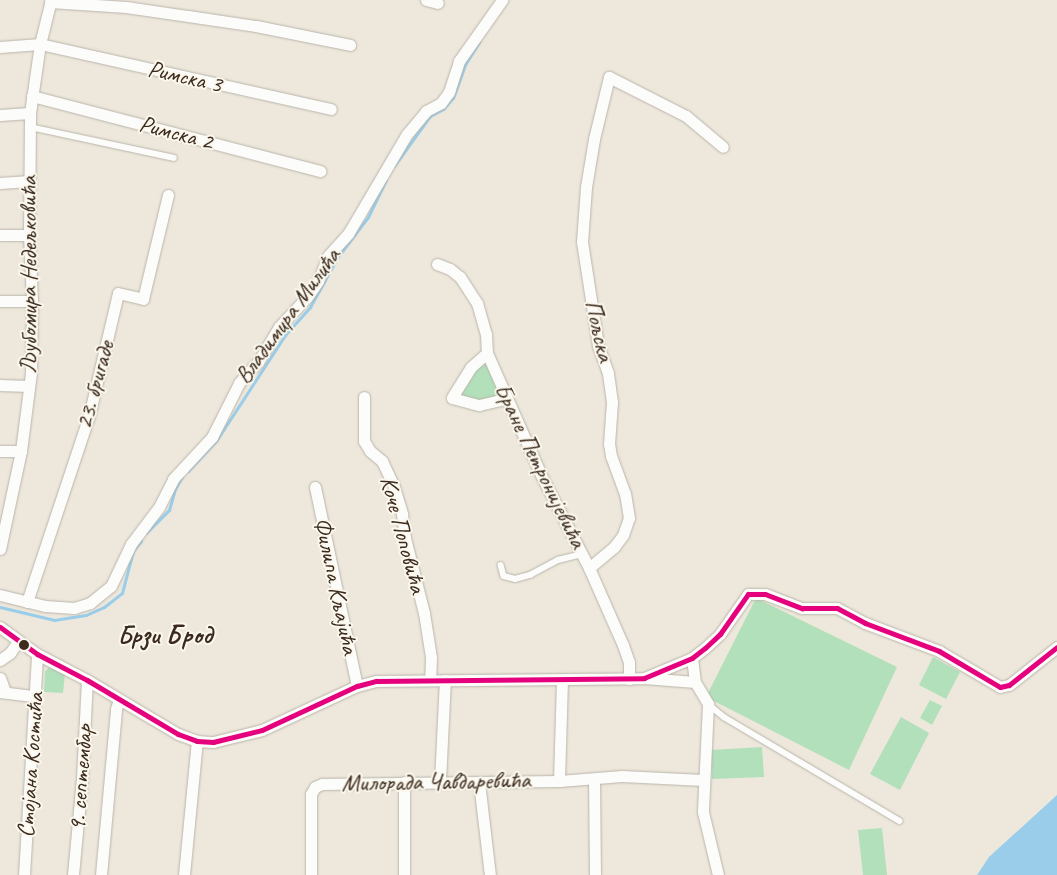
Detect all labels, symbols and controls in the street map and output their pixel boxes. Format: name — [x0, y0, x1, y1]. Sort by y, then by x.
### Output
street label: Римска 3 — [145, 55, 225, 99]
street label: Римска 2 — [136, 109, 216, 157]
street label: Љубомира Недељковића — [15, 176, 43, 374]
street label: Владимира Милића — [229, 242, 347, 390]
street label: Пољска — [578, 297, 620, 365]
street label: 23. бригаде — [69, 338, 121, 432]
street label: Бране Петронијевића — [488, 380, 592, 552]
street label: Коче Поповића — [374, 475, 432, 595]
street label: Филипа Кљајића — [307, 515, 365, 657]
district label: Брзи Брод — [120, 619, 210, 651]
unlabelled marker — [19, 640, 29, 650]
street label: Стојана Костића — [12, 691, 50, 839]
street label: 9. септембар — [63, 724, 99, 832]
street label: Милорада Чавдаревића — [342, 766, 530, 798]

